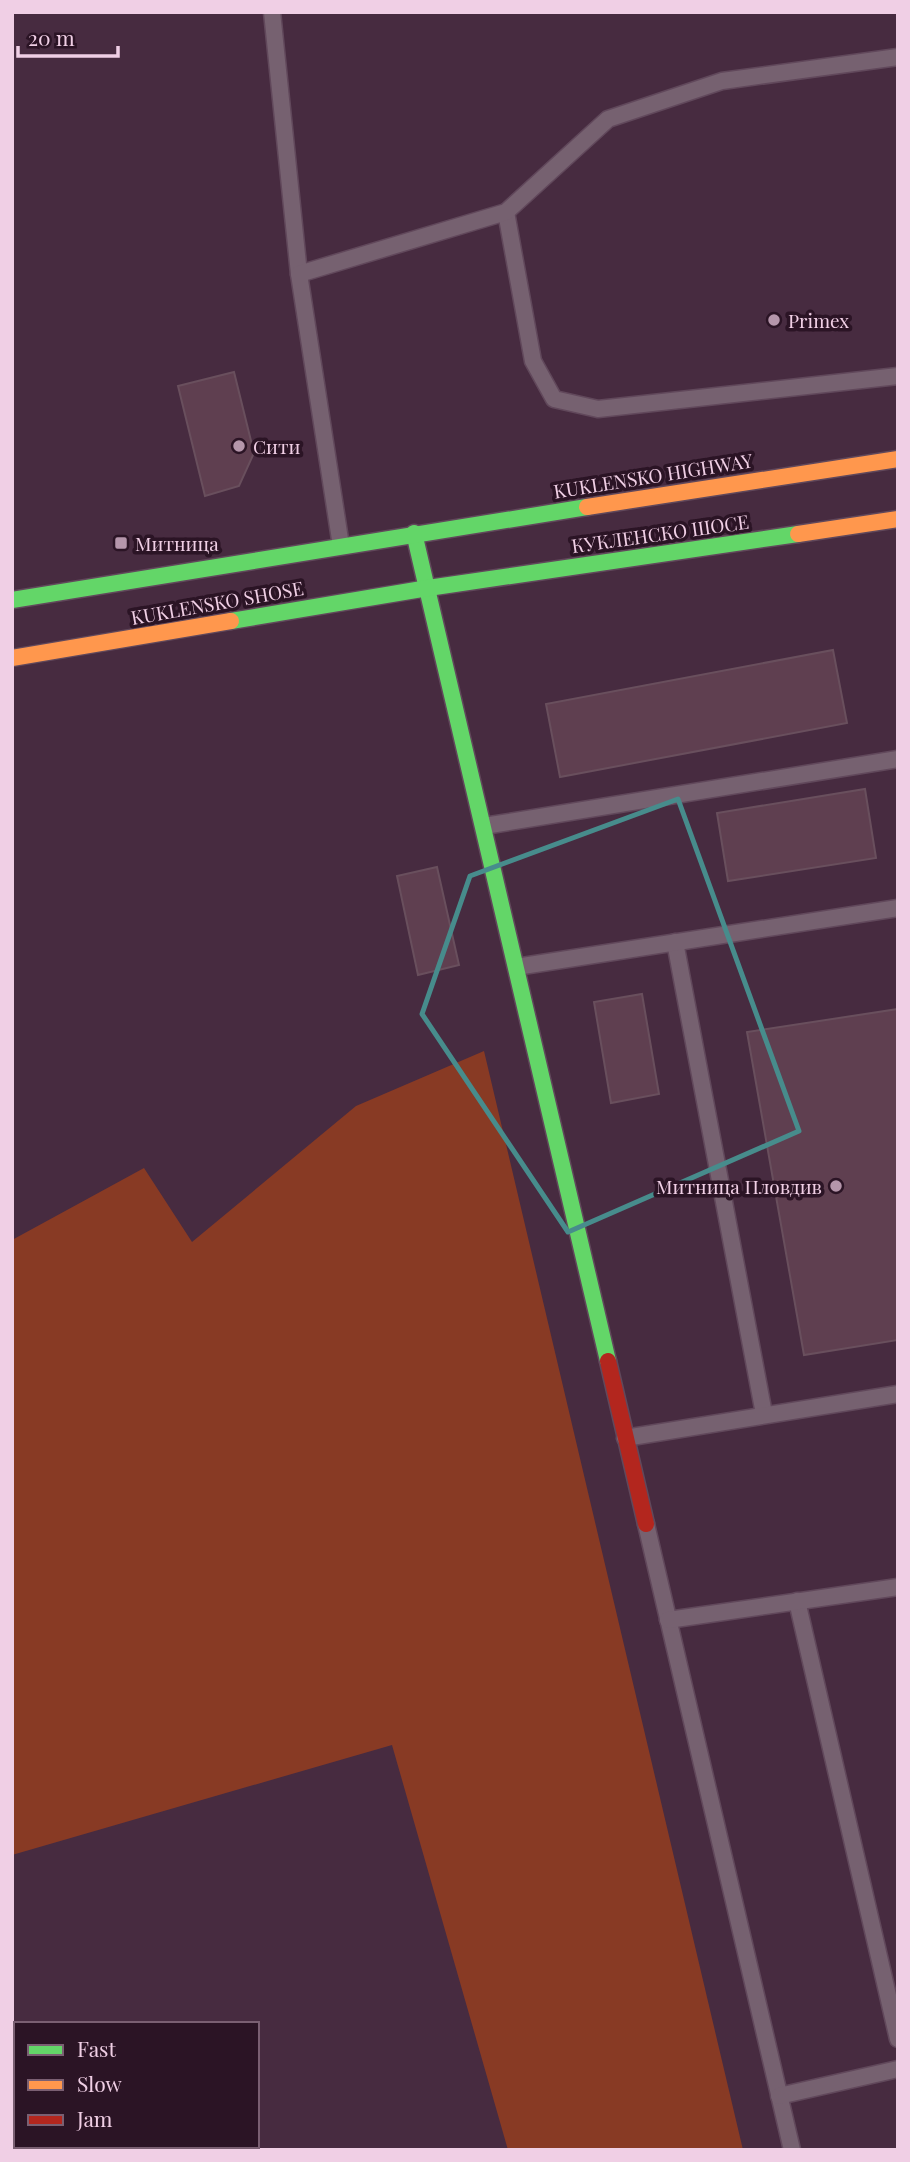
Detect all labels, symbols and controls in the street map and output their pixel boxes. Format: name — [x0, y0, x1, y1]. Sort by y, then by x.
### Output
scale bar — [18, 14, 117, 58]
text: 20 m — [28, 23, 75, 51]
place label: Primex — [788, 307, 849, 333]
marker: Primex — [766, 312, 782, 328]
place label: Сити — [253, 433, 300, 459]
marker: Сити — [231, 438, 247, 454]
street label: KUKLENSKO HIGHWAY — [552, 446, 755, 504]
street label: КУКЛЕНСКО ШОСЕ — [570, 508, 750, 558]
place label: Митница — [135, 530, 219, 556]
marker: Митница — [113, 535, 129, 551]
street label: KUKLENSKO SHOSE — [129, 574, 305, 630]
place label: Митница Пловдив — [656, 1173, 822, 1199]
marker: Митница Пловдив — [828, 1178, 844, 1194]
legend — [14, 2022, 259, 2148]
text: Fast — [77, 2034, 116, 2062]
text: Slow — [77, 2069, 122, 2097]
text: Jam — [76, 2104, 113, 2132]

